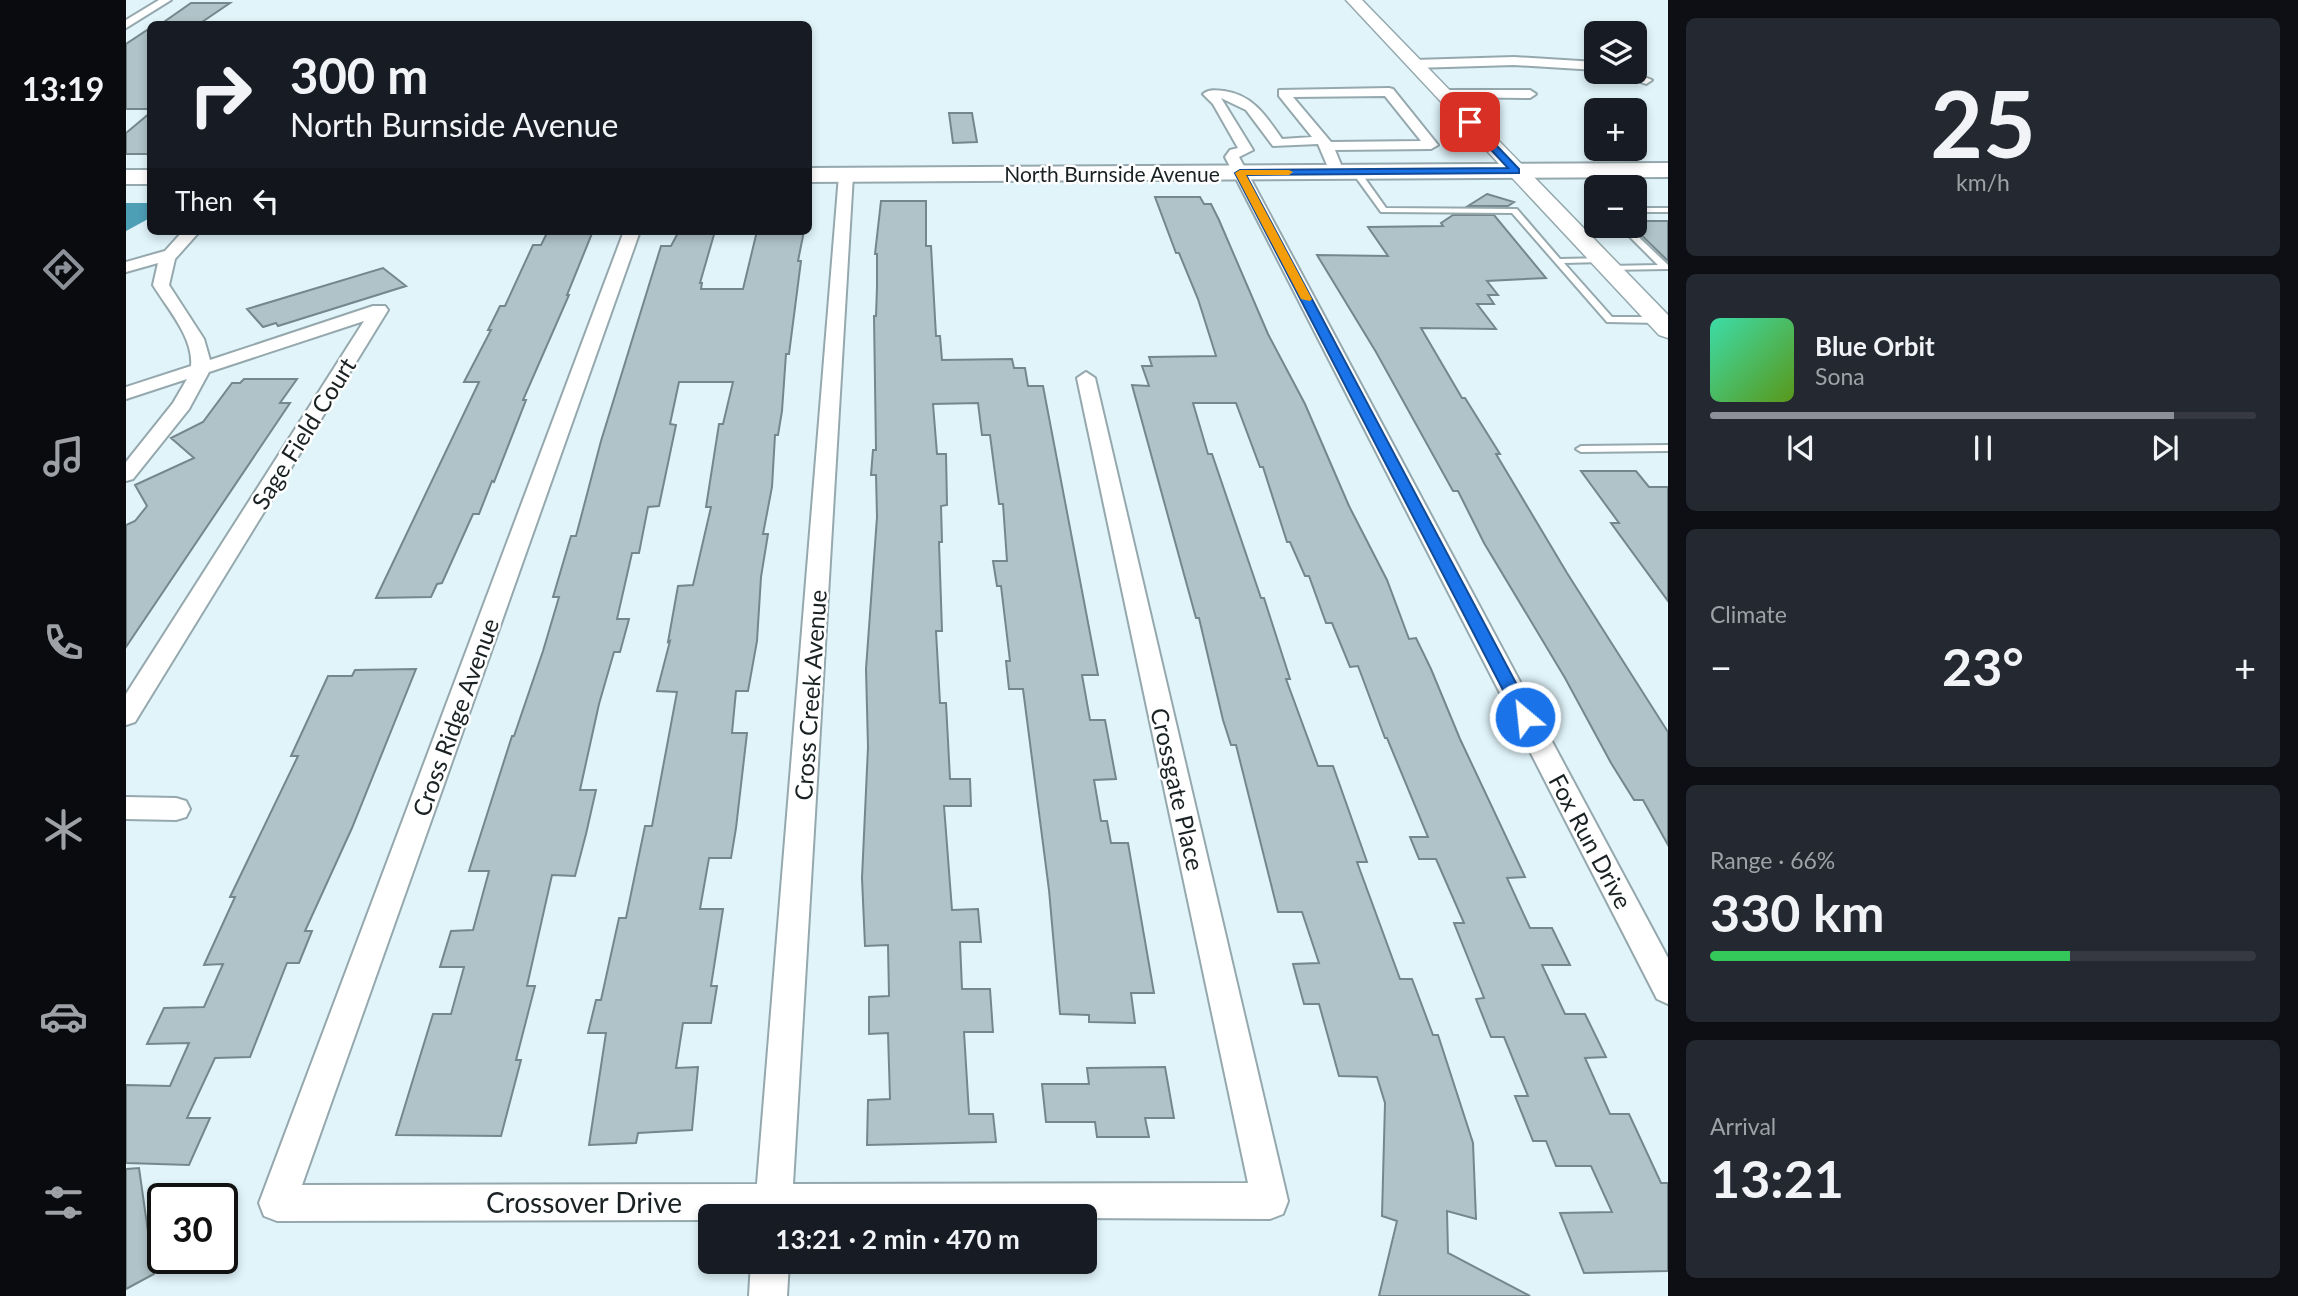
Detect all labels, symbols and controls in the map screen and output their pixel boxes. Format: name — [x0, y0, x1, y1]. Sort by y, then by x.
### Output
map controls — [1584, 21, 1647, 238]
button: layers — [1584, 21, 1647, 84]
text: 300 m — [290, 46, 428, 104]
icon: right — [175, 49, 266, 140]
text: 25 — [1930, 68, 2036, 177]
text: 13:19 — [22, 69, 104, 108]
pin — [1440, 92, 1500, 152]
button: + — [1584, 98, 1647, 161]
icon: arrive — [1451, 103, 1489, 141]
text: North Burnside Avenue — [290, 105, 618, 144]
street label: North Burnside Avenue — [1004, 161, 1220, 186]
text: km/h — [1956, 168, 2010, 196]
button: − — [1584, 175, 1647, 238]
icon: left — [247, 182, 285, 220]
text: Then — [175, 185, 233, 217]
icon: directions — [39, 245, 88, 294]
text: Blue Orbit — [1815, 330, 1935, 362]
street label: Sage Field Court — [245, 352, 361, 514]
text: Sona — [1815, 362, 1865, 390]
icon: previous — [1782, 429, 1820, 467]
icon: pause — [1964, 429, 2002, 467]
icon: next — [2146, 429, 2184, 467]
icon: music — [39, 432, 88, 481]
street label: Cross Creek Avenue — [788, 589, 832, 801]
text: Climate — [1710, 600, 1787, 628]
street label: Cross Ridge Avenue — [406, 614, 504, 820]
icon: phone — [39, 618, 88, 667]
text: 23° — [1942, 635, 2024, 697]
text: − — [1710, 644, 1732, 690]
text: + — [2234, 644, 2256, 690]
position arrow — [1488, 680, 1562, 754]
street label: Crossgate Place — [1145, 705, 1211, 873]
street label: Fox Run Drive — [1543, 769, 1639, 913]
icon: climate — [39, 805, 88, 854]
text: Range · 66% — [1710, 846, 1835, 874]
text: 330 km — [1710, 881, 1884, 943]
icon: car — [39, 992, 88, 1041]
text: Arrival — [1710, 1112, 1776, 1140]
text: 13:21 — [1710, 1147, 1844, 1209]
icon: filters — [39, 1178, 88, 1227]
speed limit sign: 30 — [147, 1183, 238, 1274]
street label: Crossover Drive — [486, 1185, 682, 1219]
text: 13:21 · 2 min · 470 m — [775, 1223, 1020, 1255]

